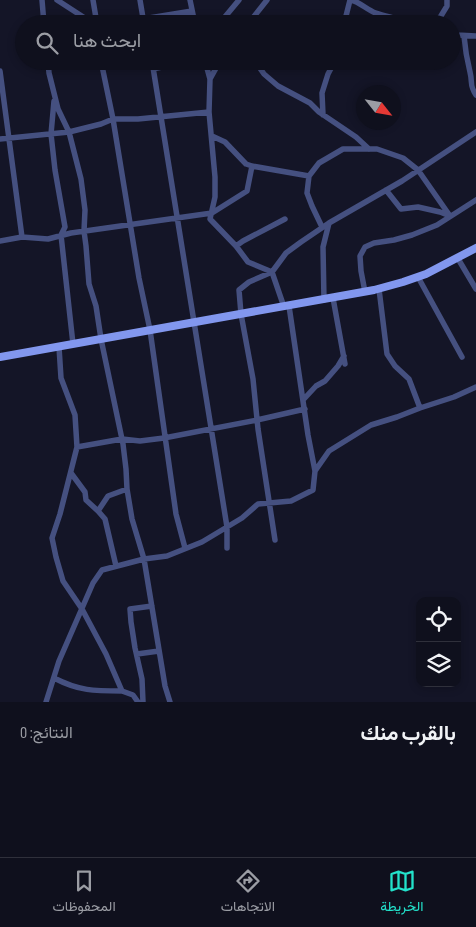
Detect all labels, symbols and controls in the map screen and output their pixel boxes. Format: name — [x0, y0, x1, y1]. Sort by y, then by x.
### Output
search box — [15, 15, 461, 70]
icon: search — [33, 29, 61, 57]
text: ابحث هنا — [73, 30, 141, 53]
north arrow — [356, 85, 401, 130]
map controls — [416, 597, 461, 687]
button: locate — [416, 597, 461, 642]
button: layers — [416, 642, 461, 687]
text: بالقرب منك — [361, 721, 456, 746]
text: النتائج: 0 — [20, 724, 73, 743]
tab: المحفوظات — [53, 867, 116, 919]
tab: الاتجاهات — [221, 867, 275, 919]
tab: الخريطة — [380, 867, 423, 919]

